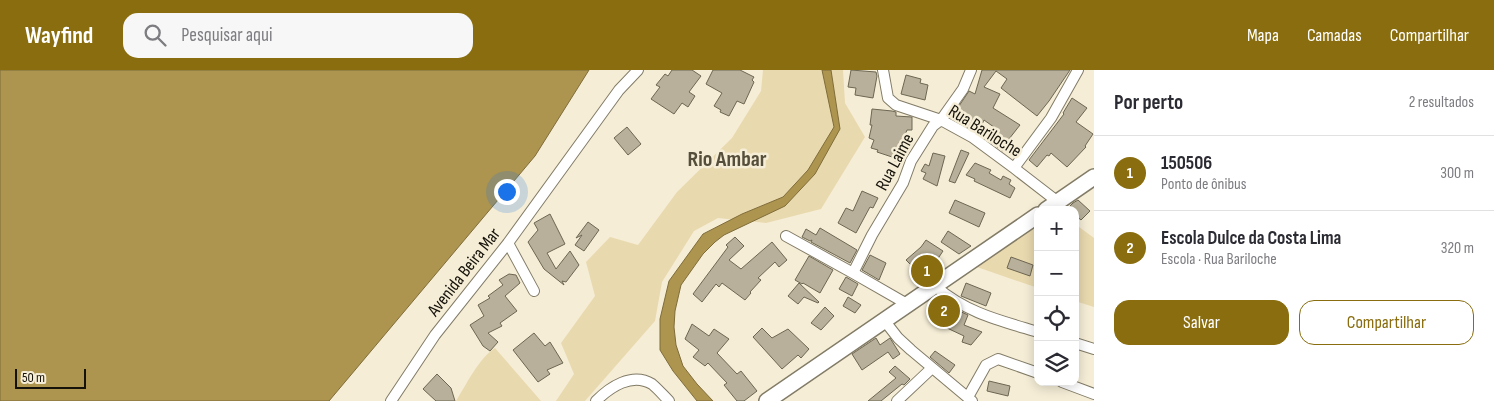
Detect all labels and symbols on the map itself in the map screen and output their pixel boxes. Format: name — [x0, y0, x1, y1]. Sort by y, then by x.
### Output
street label: Rua Bariloche — [945, 100, 1025, 162]
street label: Rua Laime — [871, 130, 919, 194]
district label: Rio Ambar — [688, 146, 767, 173]
your location — [494, 179, 520, 205]
street label: Avenida Beira Mar — [422, 224, 505, 321]
pin: 1 — [911, 252, 943, 290]
pin: 2 — [928, 292, 960, 330]
scale bar — [15, 366, 86, 389]

